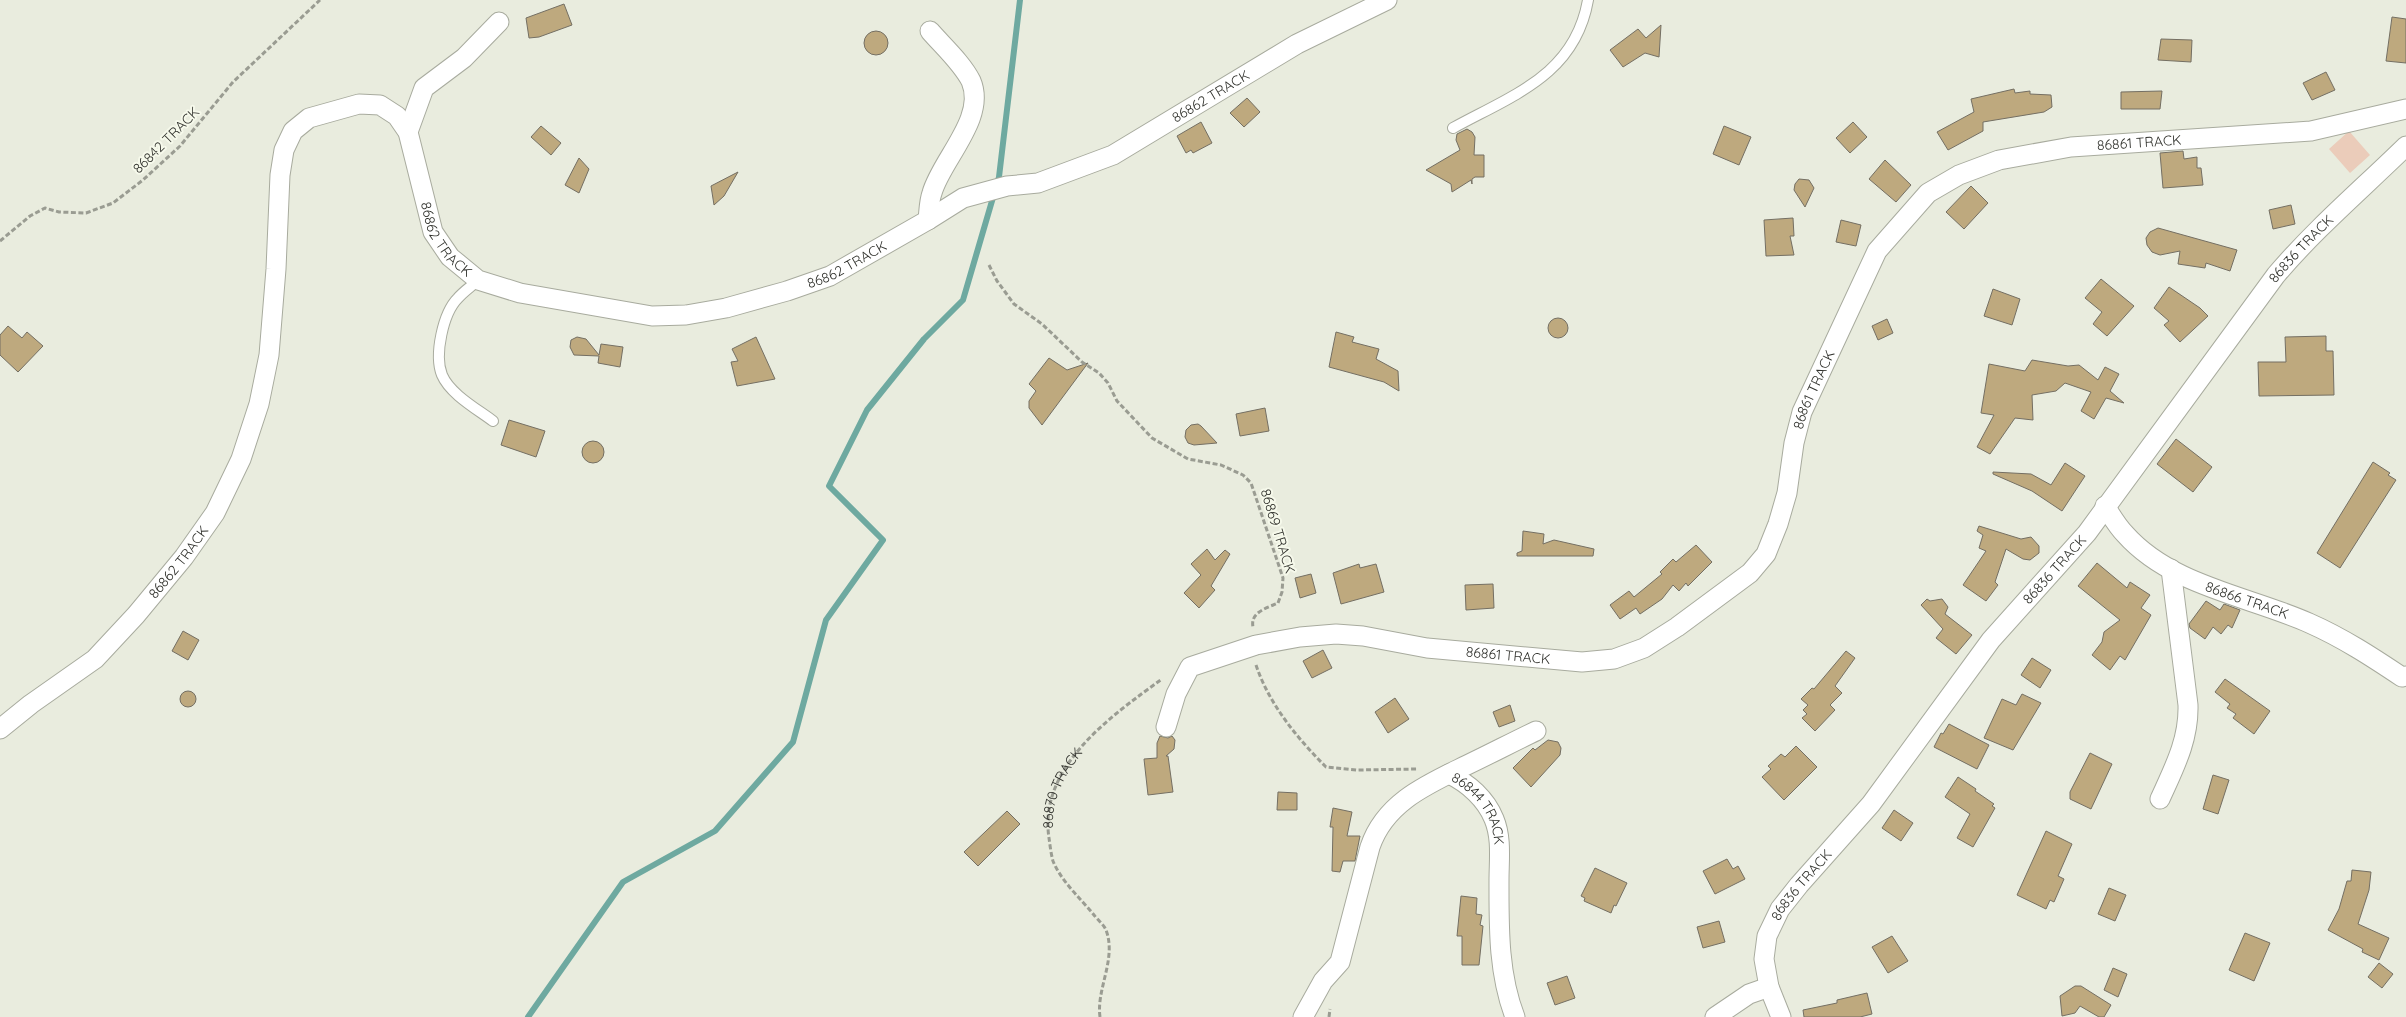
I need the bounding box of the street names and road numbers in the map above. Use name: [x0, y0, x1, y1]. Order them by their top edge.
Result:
street label: 86862 TRACK: [1169, 66, 1253, 126]
street label: 86842 TRACK: [129, 103, 203, 177]
street label: 86861 TRACK: [2096, 131, 2182, 154]
street label: 86862 TRACK: [417, 200, 476, 281]
street label: 86836 TRACK: [2265, 211, 2337, 286]
street label: 86862 TRACK: [805, 237, 890, 292]
street label: 86861 TRACK: [1789, 347, 1839, 431]
street label: 86869 TRACK: [1257, 487, 1299, 575]
street label: 86862 TRACK: [144, 522, 212, 602]
street label: 86836 TRACK: [2019, 531, 2090, 608]
street label: 86866 TRACK: [2203, 577, 2291, 623]
street label: 86861 TRACK: [1465, 643, 1551, 668]
street label: 86870 TRACK: [1039, 744, 1086, 829]
street label: 86844 TRACK: [1449, 768, 1508, 846]
street label: 86836 TRACK: [1767, 845, 1836, 923]

